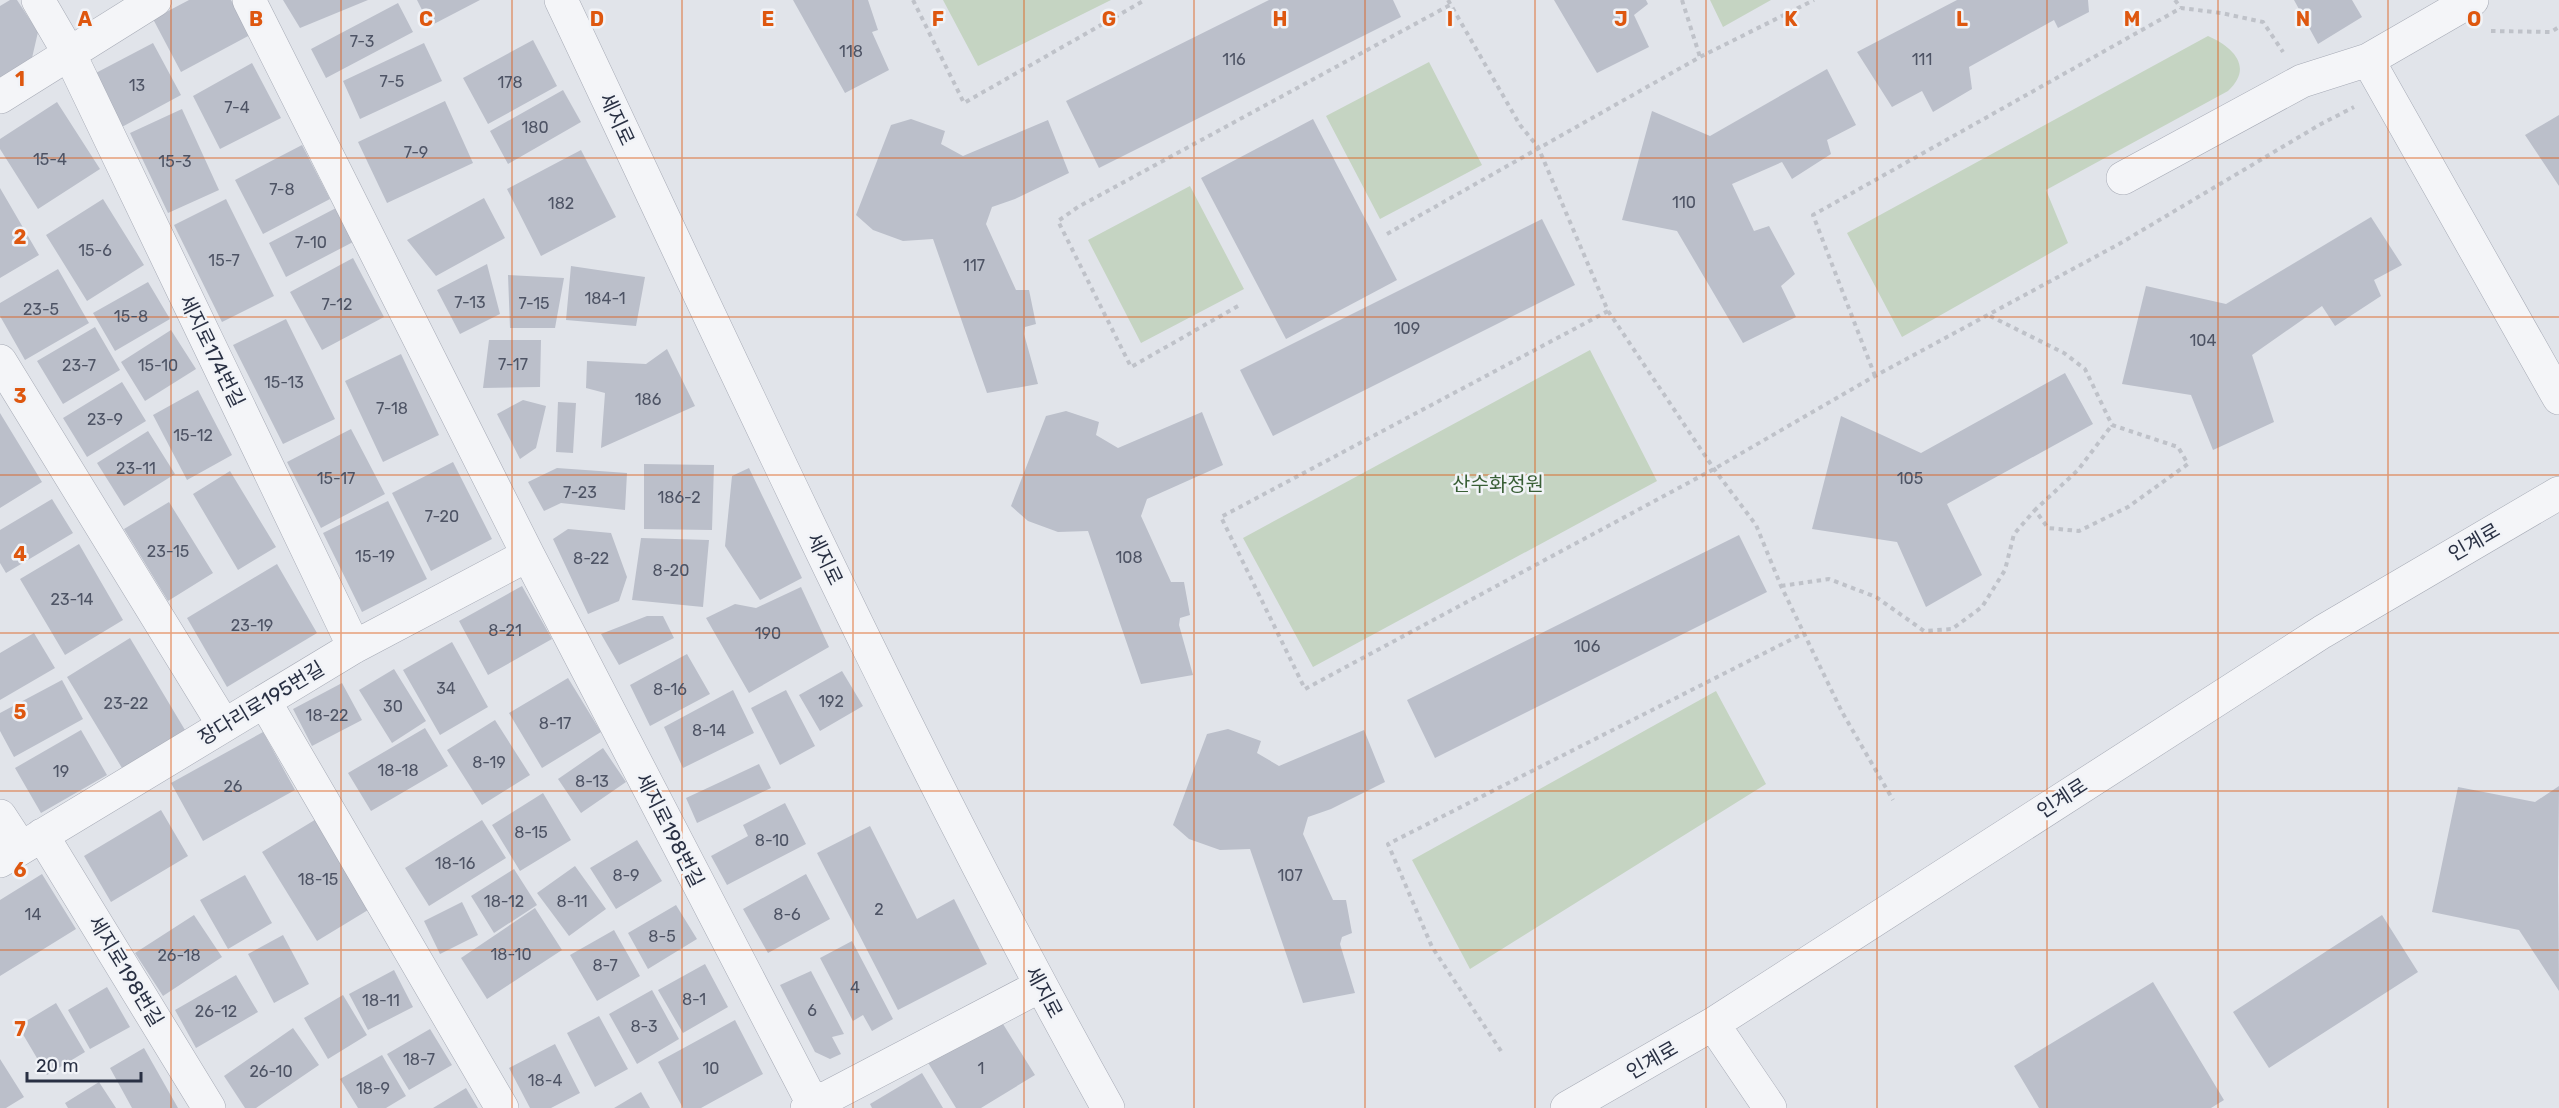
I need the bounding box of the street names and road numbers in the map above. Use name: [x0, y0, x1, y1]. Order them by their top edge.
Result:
street label: 세지로: [594, 89, 640, 149]
street label: 세지로174번길: [174, 291, 250, 411]
street label: 인계로: [2444, 518, 2504, 566]
street label: 세지로: [802, 529, 848, 589]
street label: 장다리로195번길: [194, 656, 328, 750]
street label: 세지로198번길: [631, 769, 709, 891]
street label: 인계로: [2032, 773, 2092, 823]
street label: 세지로198번길: [83, 911, 169, 1031]
street label: 세지로: [1020, 962, 1068, 1022]
street label: 인계로: [1622, 1036, 1682, 1084]

